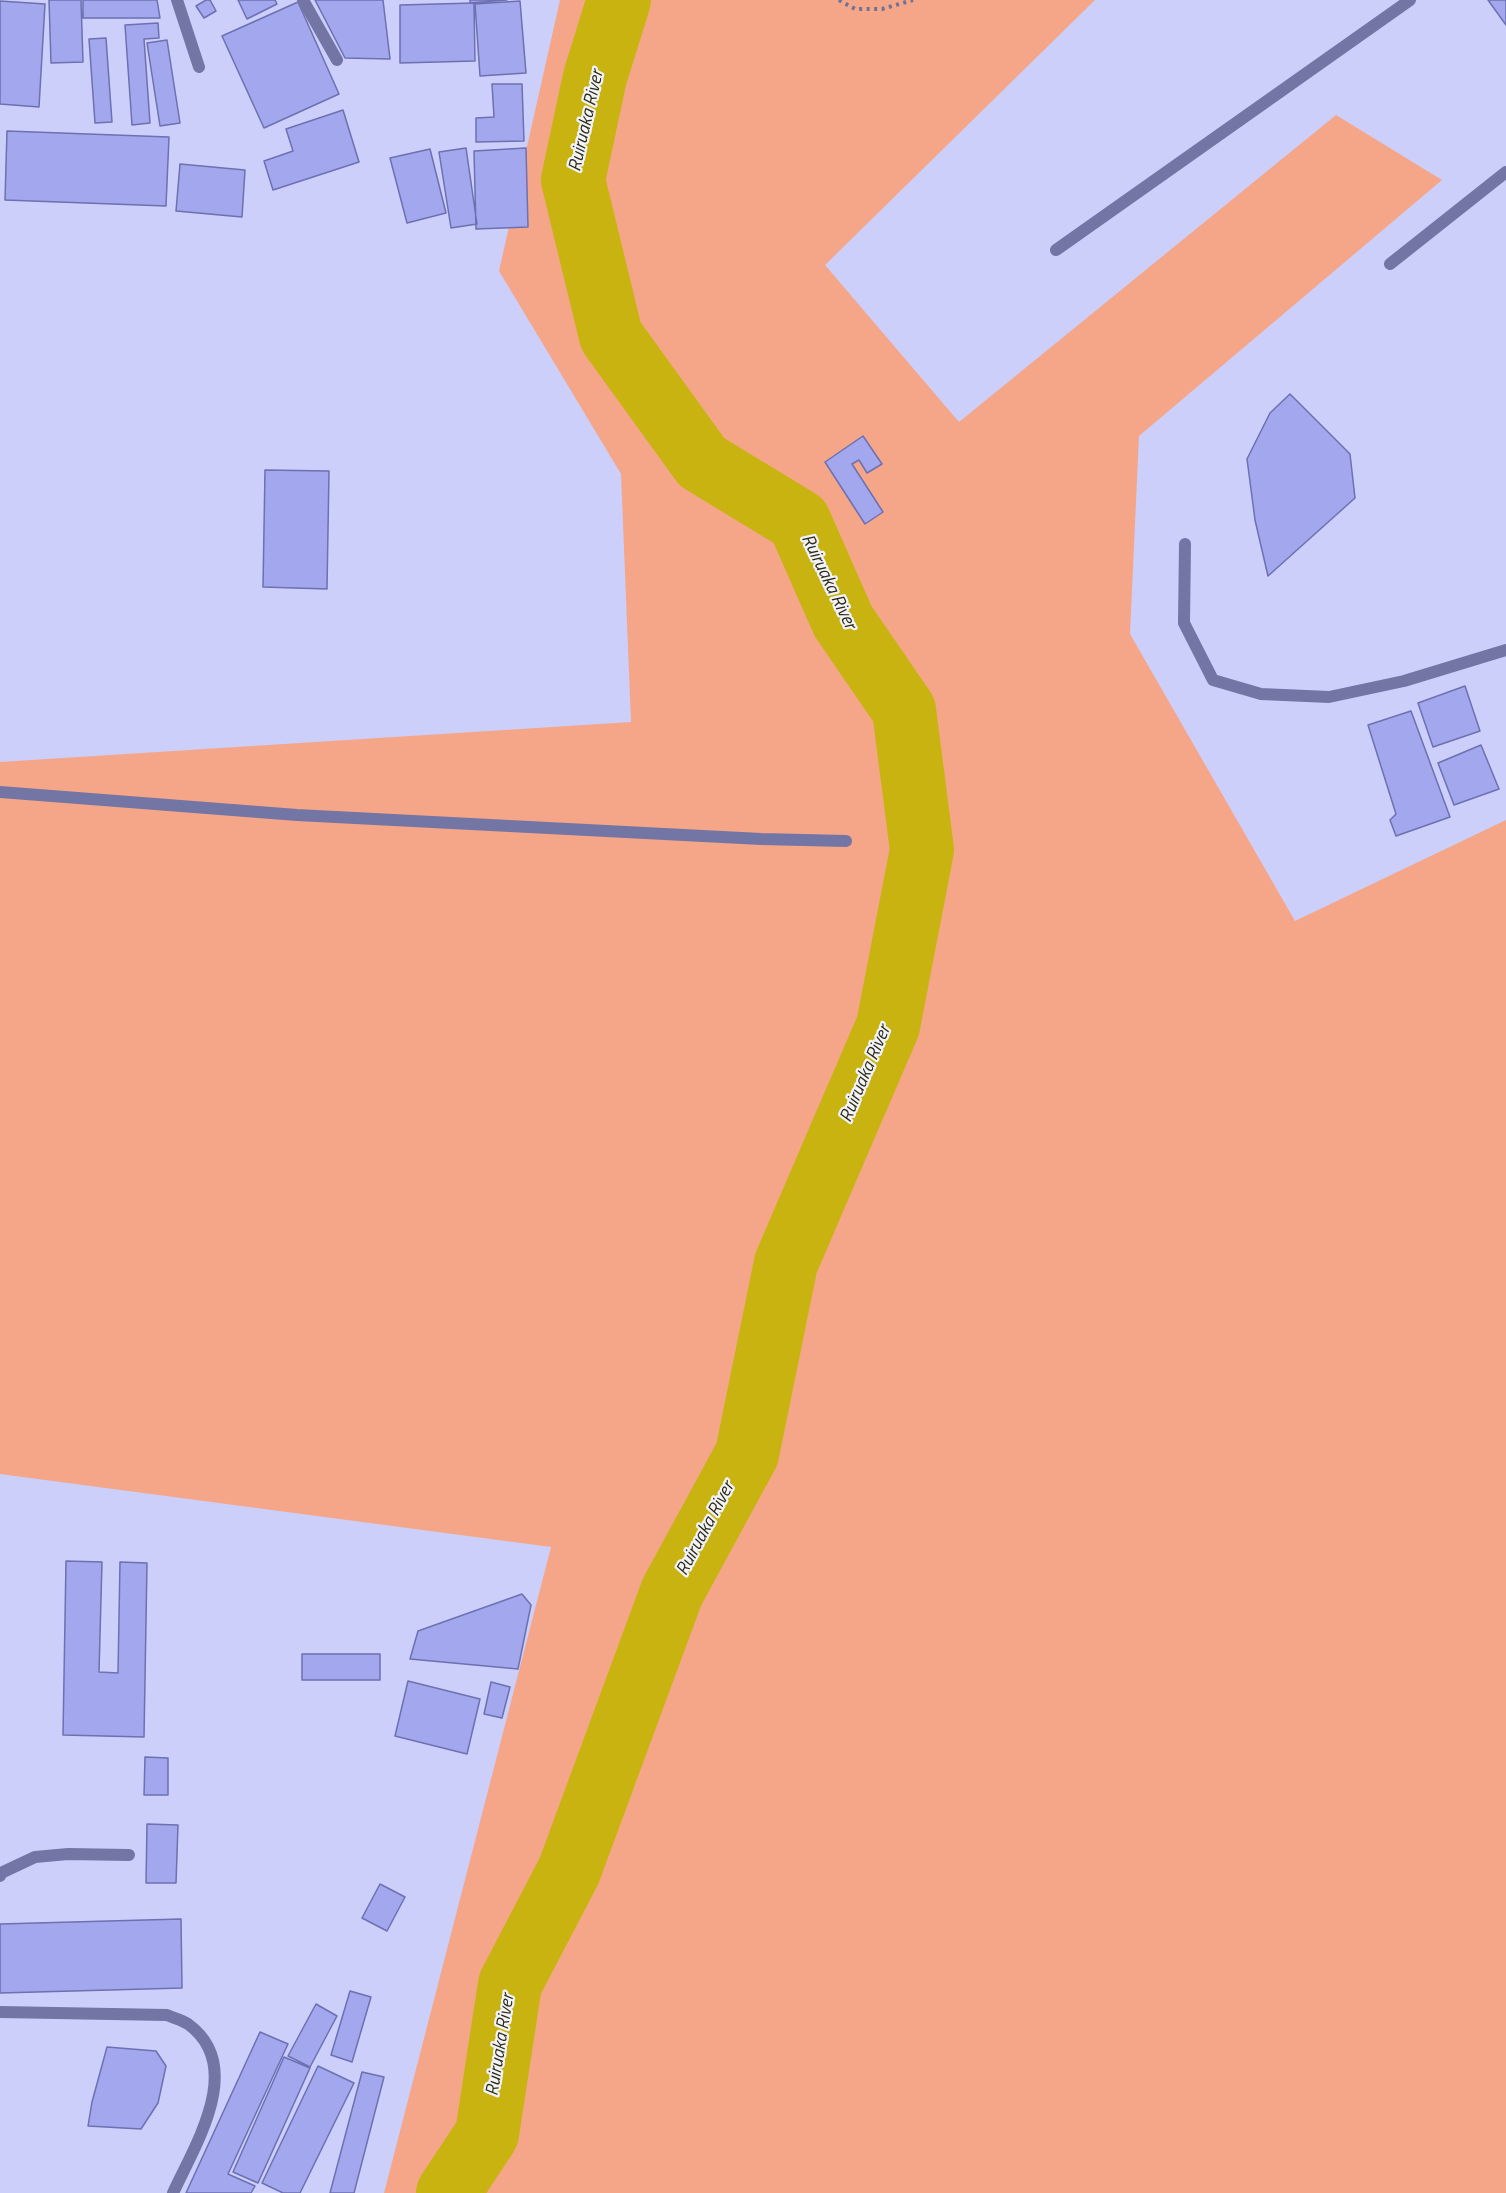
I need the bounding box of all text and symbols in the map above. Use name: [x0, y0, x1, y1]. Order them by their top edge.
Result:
water label: Ruiruaka River: [565, 68, 609, 174]
water label: Ruiruaka River: [796, 531, 860, 633]
water label: Ruiruaka River: [836, 1022, 896, 1126]
water label: Ruiruaka River: [672, 1478, 740, 1580]
water label: Ruiruaka River: [482, 1992, 520, 2098]

